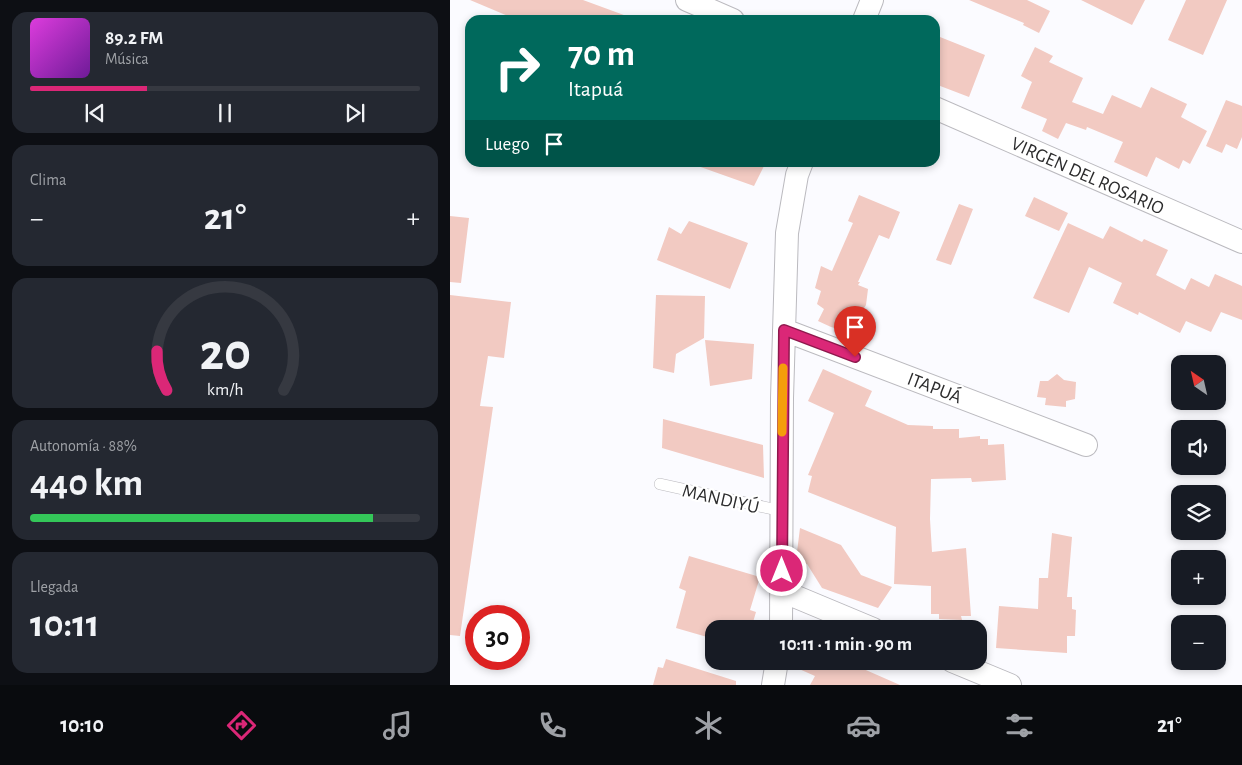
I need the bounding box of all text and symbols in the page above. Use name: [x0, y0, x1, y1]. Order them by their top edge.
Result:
text: 89.2 FM: [105, 29, 163, 48]
icon: right: [485, 35, 550, 100]
text: 70 m: [568, 37, 635, 72]
text: Música: [105, 51, 149, 67]
text: Itapuá: [568, 78, 623, 100]
icon: previous: [81, 99, 109, 127]
icon: pause: [211, 99, 239, 127]
icon: next: [341, 99, 369, 127]
icon: arrive: [540, 130, 568, 158]
street label: VIRGEN DEL ROSARIO: [1008, 134, 1167, 219]
text: Luego: [485, 135, 530, 154]
text: Clima: [30, 172, 66, 188]
text: 21°: [204, 199, 246, 237]
text: −: [30, 205, 43, 233]
text: +: [407, 205, 420, 233]
pin: [834, 306, 876, 357]
icon: arrive: [841, 313, 869, 341]
text: 20: [199, 327, 251, 379]
north arrow: [1171, 355, 1226, 410]
map controls: [1171, 355, 1226, 670]
street label: ITAPUÁ: [905, 368, 965, 407]
text: km/h: [207, 381, 243, 399]
button: sound: [1171, 420, 1226, 475]
text: Autonomía · 88%: [30, 438, 137, 454]
text: 440 km: [30, 465, 143, 503]
street label: MANDIYÚ: [680, 479, 761, 518]
button: layers: [1171, 485, 1226, 540]
position arrow: [755, 544, 807, 596]
button: +: [1171, 550, 1226, 605]
text: Llegada: [30, 579, 78, 595]
speed limit sign: 30: [465, 605, 530, 670]
text: 10:11: [30, 606, 100, 644]
button: −: [1171, 615, 1226, 670]
text: 10:11 · 1 min · 90 m: [780, 635, 912, 654]
icon: directions: [224, 708, 259, 743]
icon: music: [380, 708, 415, 743]
icon: phone: [535, 708, 570, 743]
icon: climate: [691, 708, 726, 743]
icon: car: [846, 708, 881, 743]
icon: filters: [1002, 708, 1037, 743]
text: 10:10: [60, 714, 104, 736]
text: 21°: [1157, 714, 1182, 736]

